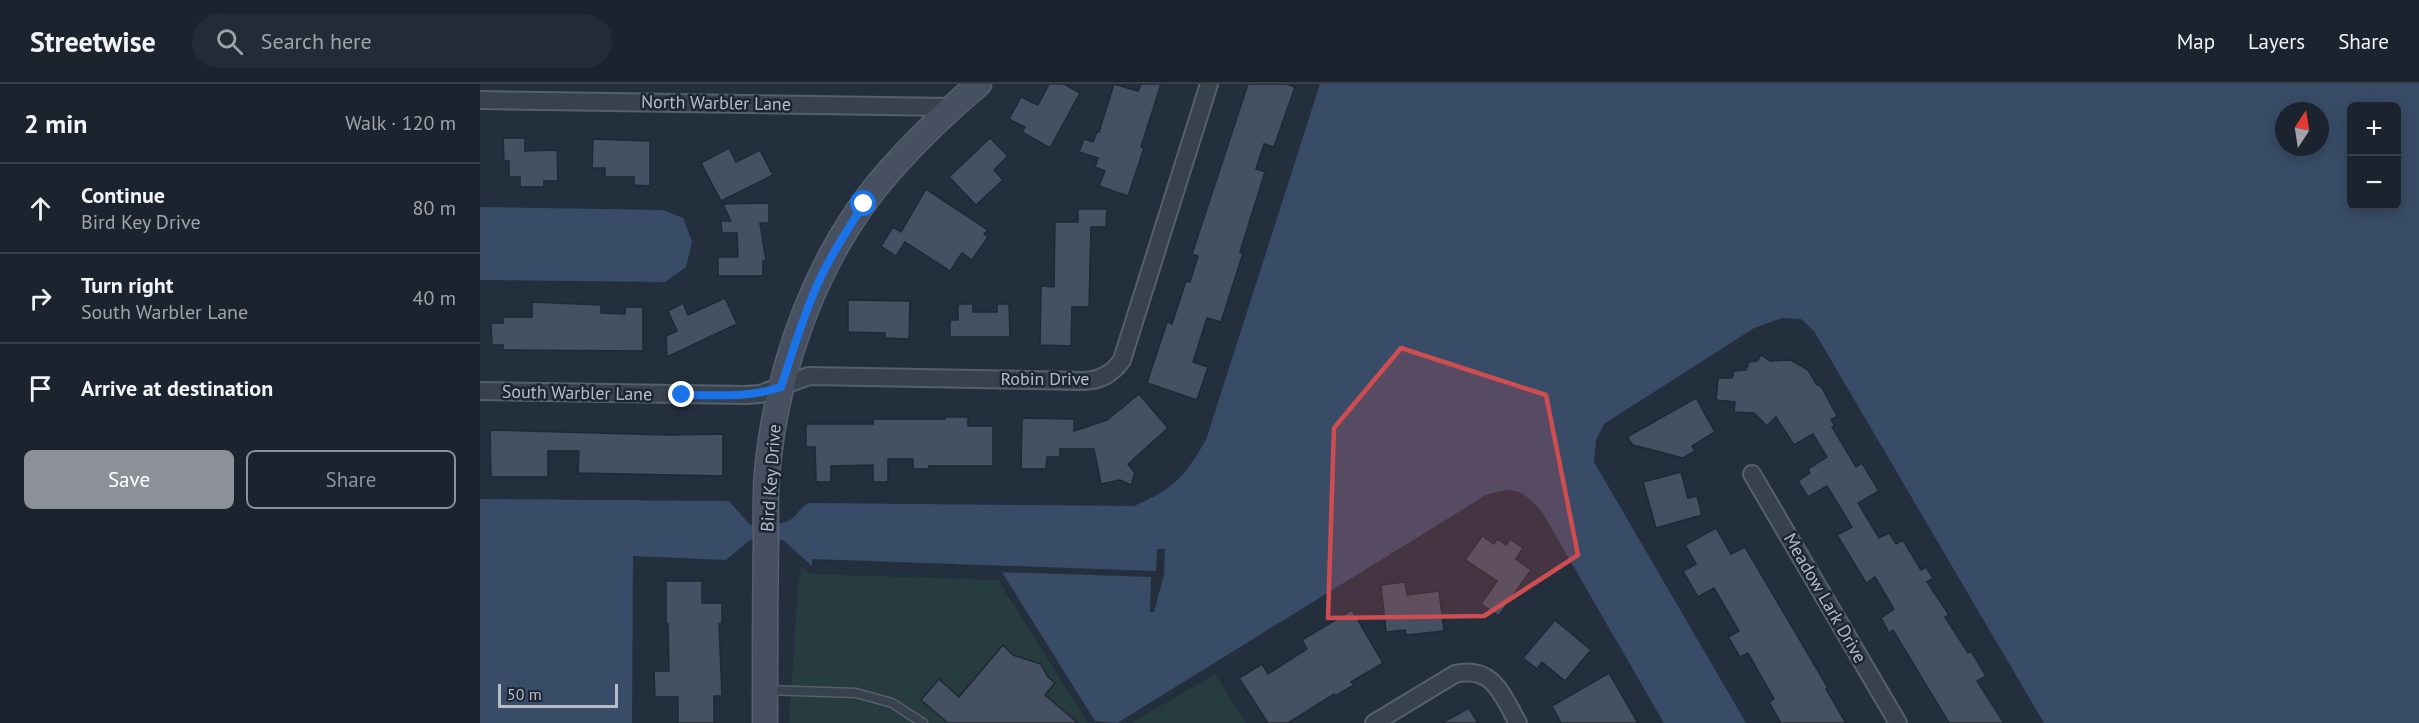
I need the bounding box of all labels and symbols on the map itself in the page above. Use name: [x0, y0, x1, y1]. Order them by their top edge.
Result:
street label: North Warbler Lane: [641, 90, 791, 115]
north arrow: [2275, 102, 2329, 156]
route start: [850, 190, 876, 216]
street label: Robin Drive: [1000, 367, 1090, 390]
street label: South Warbler Lane: [502, 380, 652, 405]
route end: [668, 381, 694, 407]
street label: Bird Key Drive: [755, 423, 786, 532]
street label: Meadow Lark Drive: [1779, 529, 1872, 667]
scale bar: [498, 681, 618, 708]

